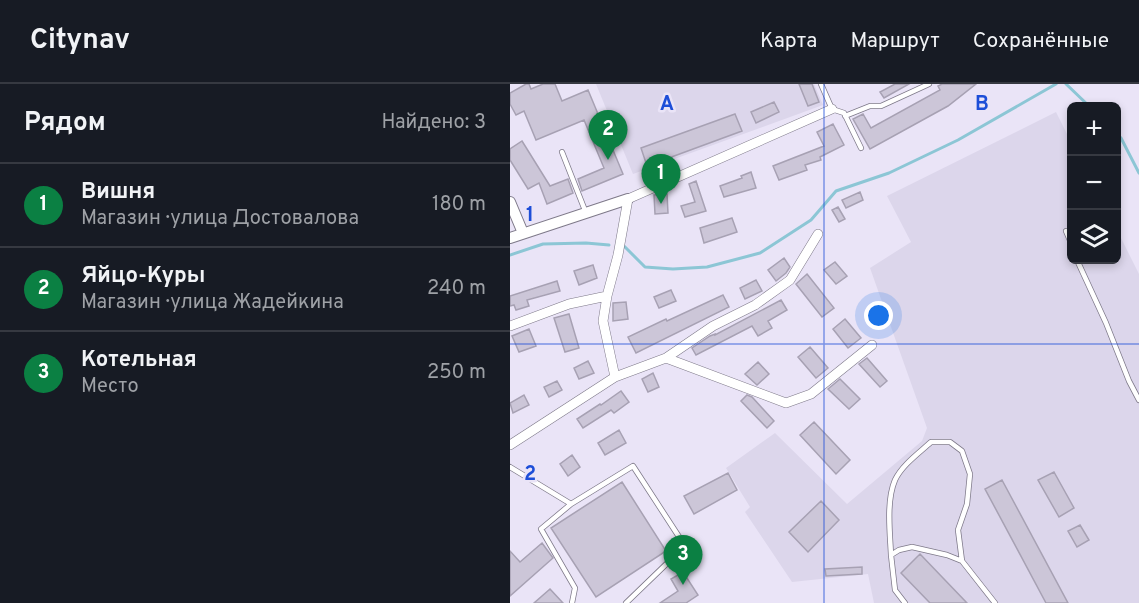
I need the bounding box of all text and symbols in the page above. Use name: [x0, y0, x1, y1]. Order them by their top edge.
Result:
text: Citynav: [30, 23, 130, 59]
text: Карта: [760, 28, 817, 55]
text: Маршрут: [850, 28, 940, 55]
text: Сохранённые: [973, 28, 1109, 55]
text: A: [660, 92, 674, 118]
text: B: [975, 92, 989, 118]
map controls: [1067, 102, 1121, 264]
button: +: [1067, 102, 1121, 156]
text: Рядом: [24, 107, 106, 140]
text: Найдено: 3: [382, 110, 486, 136]
pin: 2: [588, 110, 628, 160]
pin: 1: [642, 154, 680, 204]
button: −: [1067, 156, 1121, 210]
text: Вишня: [81, 179, 155, 206]
text: 1: [40, 192, 48, 218]
text: 180 m: [432, 192, 486, 218]
text: 1: [526, 203, 534, 229]
text: Магазин · улица Достовалова: [81, 206, 359, 232]
button: layers: [1067, 210, 1121, 264]
text: Яйцо-Куры: [81, 263, 205, 290]
text: 2: [37, 276, 50, 302]
text: 240 m: [427, 276, 486, 302]
text: Магазин · улица Жадейкина: [81, 290, 344, 316]
your location: [864, 301, 893, 330]
text: Котельная: [81, 347, 197, 374]
text: 3: [38, 360, 50, 386]
text: 250 m: [427, 360, 486, 386]
text: Место: [81, 374, 139, 400]
text: 2: [524, 462, 536, 488]
pin: 3: [664, 536, 702, 585]

